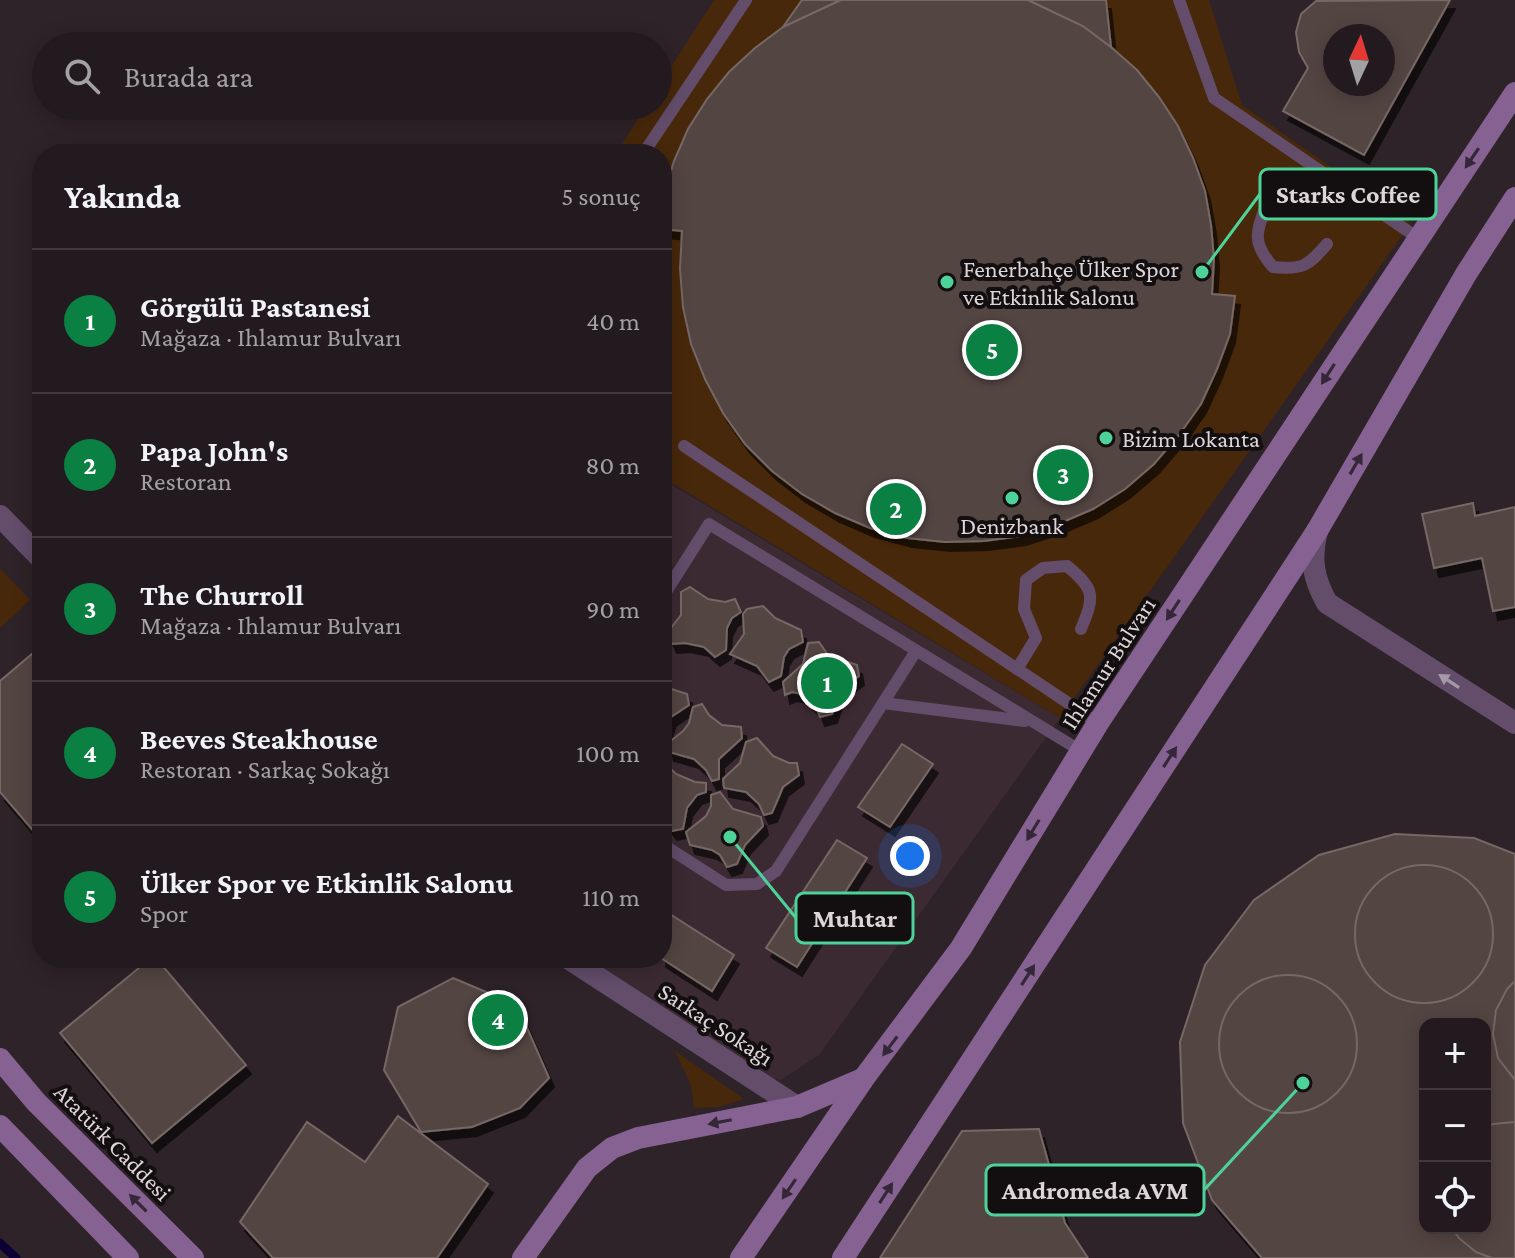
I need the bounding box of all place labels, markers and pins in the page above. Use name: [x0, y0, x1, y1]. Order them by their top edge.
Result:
callout: Starks Coffee: [1260, 169, 1436, 219]
place label: Fenerbahçe Ülker Spor ve Etkinlik Salonu: [962, 255, 1179, 310]
marker: Fenerbahçe Ülker Spor ve Etkinlik Salonu: [938, 273, 956, 291]
pin: 5: [966, 320, 1018, 380]
place label: Bizim Lokanta: [1122, 425, 1260, 452]
marker: Bizim Lokanta: [1097, 429, 1115, 447]
pin: 3: [1037, 445, 1089, 505]
pin: 2: [870, 479, 922, 539]
marker: Denizbank: [1003, 489, 1021, 507]
place label: Denizbank: [960, 512, 1064, 539]
pin: 1: [801, 653, 853, 713]
callout: Muhtar: [796, 893, 913, 943]
pin: 4: [472, 990, 524, 1050]
callout: Andromeda AVM: [986, 1165, 1204, 1215]

